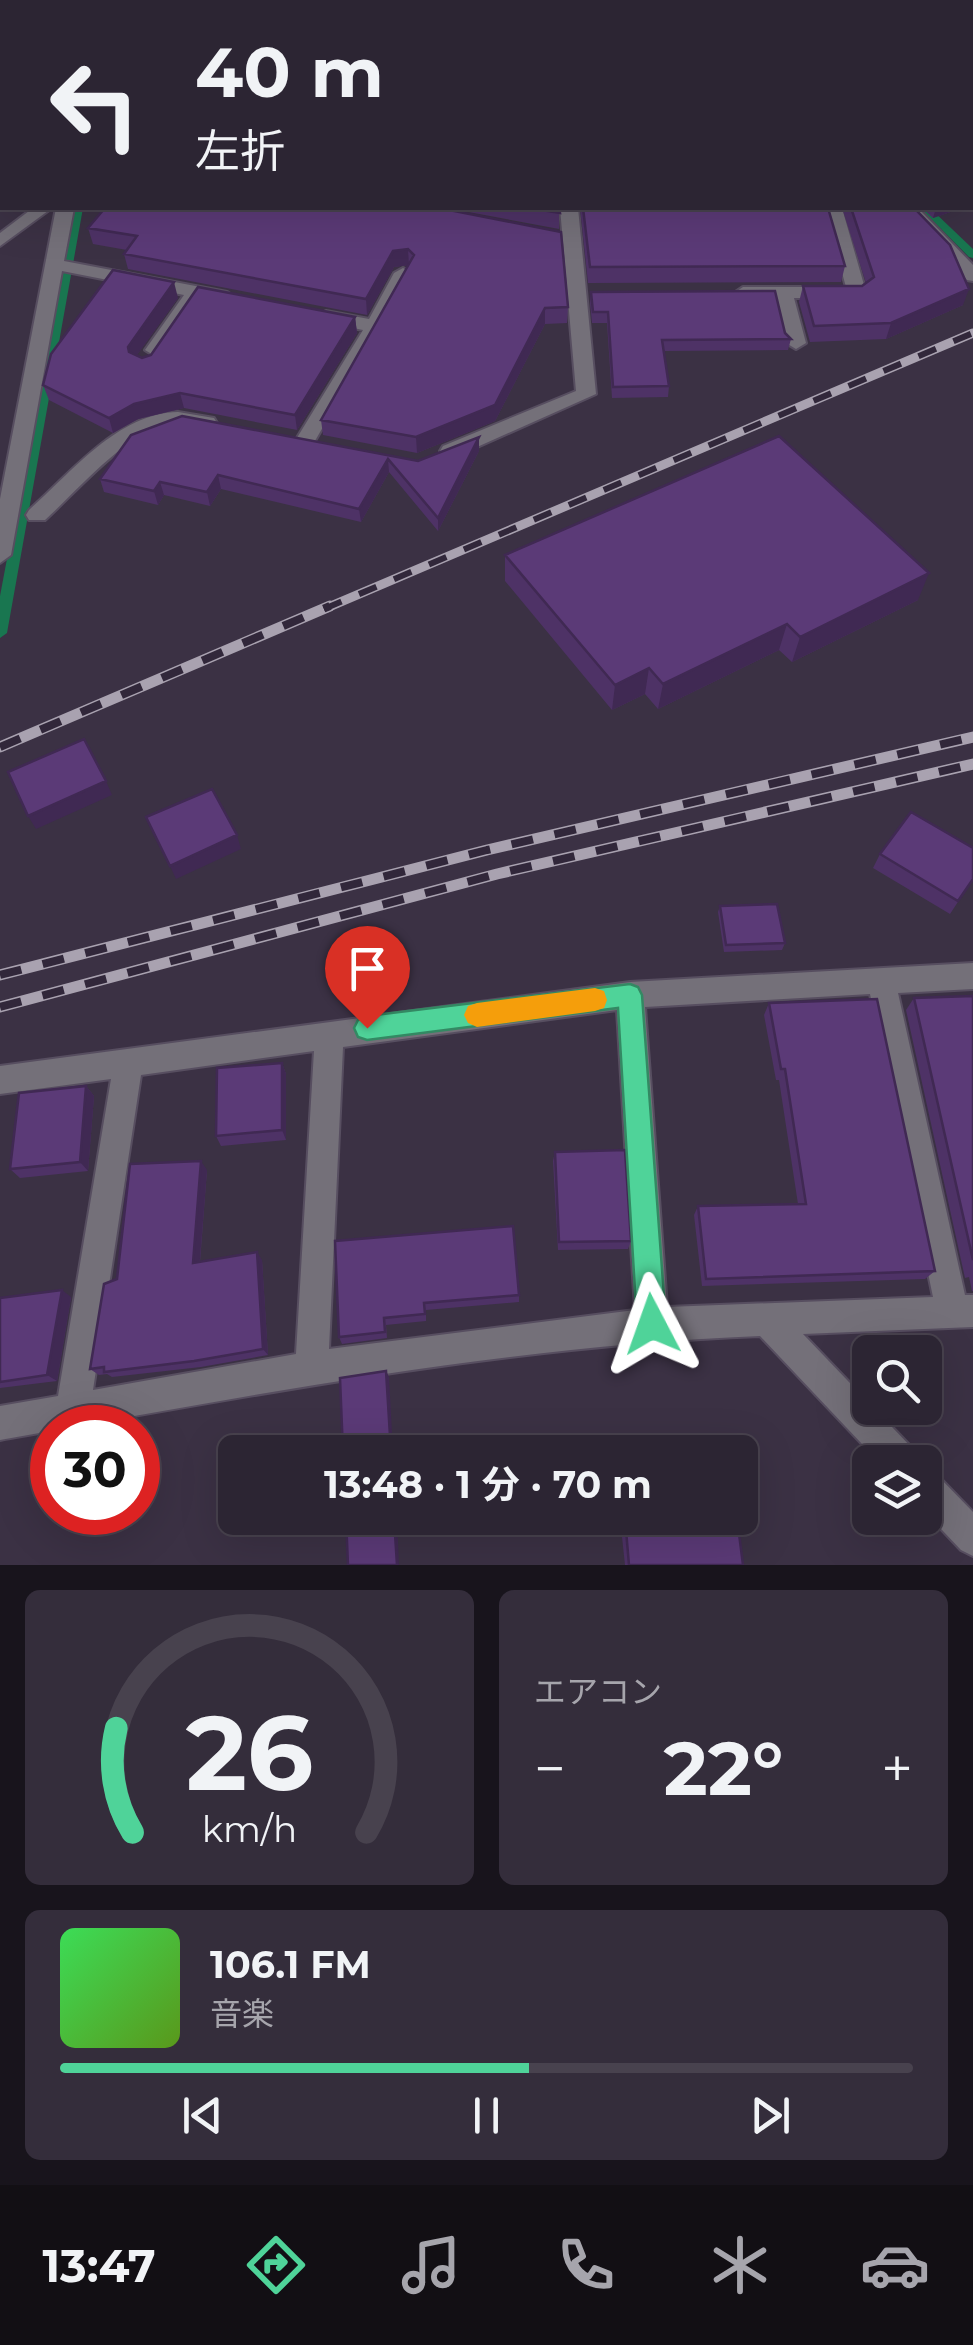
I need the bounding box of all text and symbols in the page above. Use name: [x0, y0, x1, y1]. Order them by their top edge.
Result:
text: 40 m: [195, 29, 384, 115]
icon: left: [30, 40, 160, 170]
text: 左折: [195, 123, 285, 178]
pin: [325, 926, 410, 1029]
icon: arrive: [340, 941, 395, 996]
position arrow: [600, 1272, 704, 1376]
map controls: [852, 1335, 942, 1535]
button: search: [852, 1335, 942, 1425]
speed limit sign: 30: [30, 1405, 160, 1535]
button: layers: [852, 1445, 942, 1535]
text: 13:48 · 1 分 · 70 m: [324, 1461, 652, 1508]
text: エアコン: [534, 1672, 662, 1711]
text: 26: [186, 1689, 313, 1816]
text: 22°: [664, 1722, 783, 1814]
text: −: [534, 1735, 566, 1802]
text: +: [881, 1735, 913, 1802]
text: km/h: [202, 1807, 297, 1851]
text: 106.1 FM: [210, 1941, 371, 1988]
text: 音楽: [210, 1994, 274, 2033]
icon: previous: [175, 2088, 230, 2143]
icon: pause: [459, 2088, 514, 2143]
icon: next: [743, 2088, 798, 2143]
icon: directions: [241, 2230, 311, 2300]
icon: music: [396, 2230, 466, 2300]
icon: phone: [551, 2230, 621, 2300]
icon: climate: [705, 2230, 775, 2300]
icon: car: [860, 2230, 930, 2300]
text: 13:47: [42, 2238, 156, 2293]

